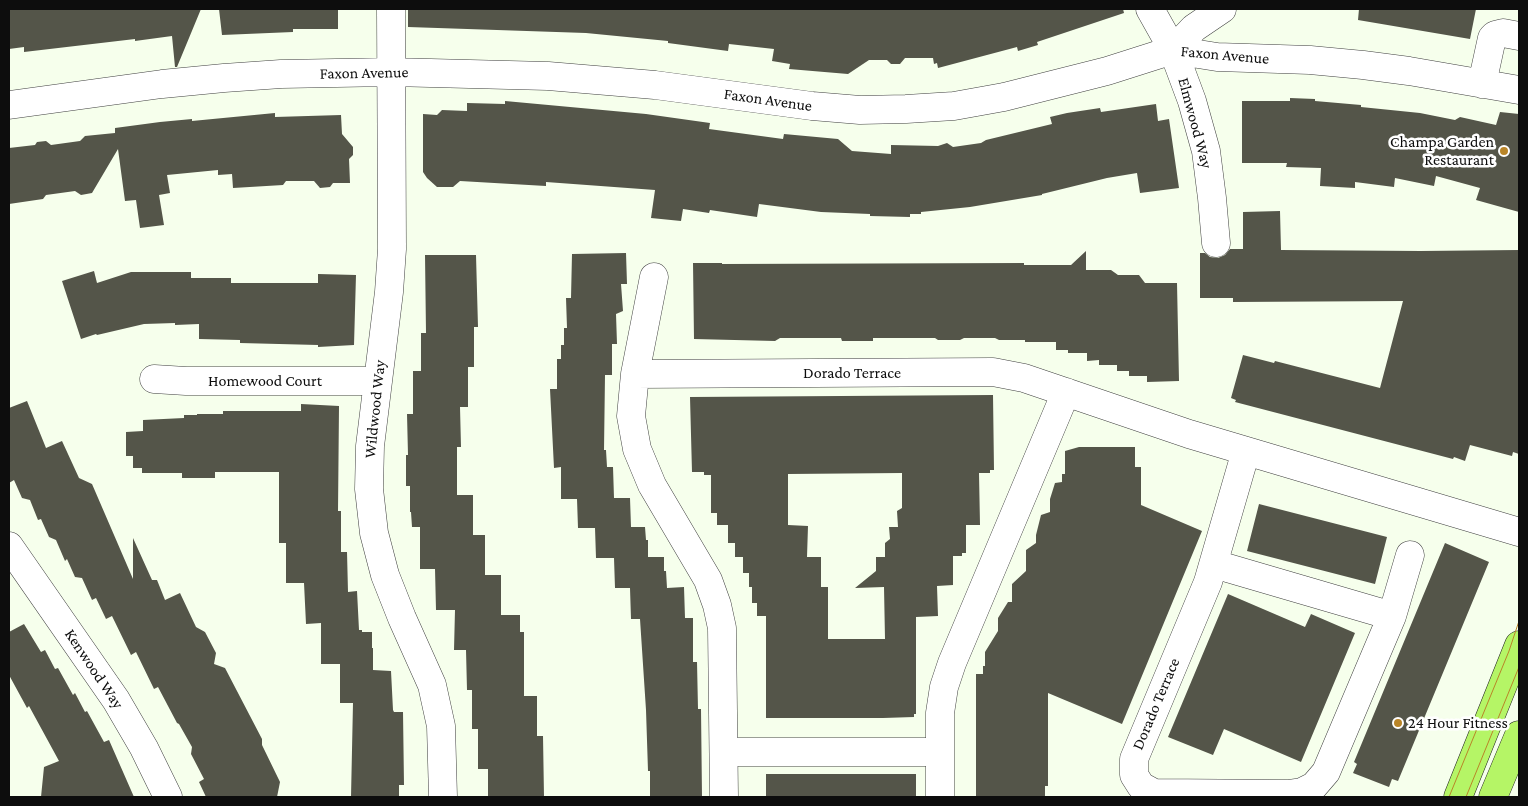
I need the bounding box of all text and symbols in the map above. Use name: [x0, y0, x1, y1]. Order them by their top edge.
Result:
street label: Faxon Avenue: [1180, 42, 1270, 68]
street label: Faxon Avenue: [319, 63, 409, 83]
street label: Elmwood Way: [1174, 75, 1216, 171]
street label: Faxon Avenue: [723, 84, 813, 116]
place label: Champa Garden Restaurant: [1390, 132, 1494, 170]
marker: Champa Garden Restaurant: [1498, 145, 1510, 157]
street label: Wildwood Way: [360, 359, 390, 459]
street label: Dorado Terrace: [803, 363, 901, 383]
street label: Homewood Court: [208, 371, 322, 391]
street label: Kenwood Way: [60, 625, 128, 713]
street label: Dorado Terrace: [1128, 655, 1184, 753]
place label: 24 Hour Fitness: [1408, 713, 1508, 733]
marker: 24 Hour Fitness: [1392, 717, 1404, 729]

